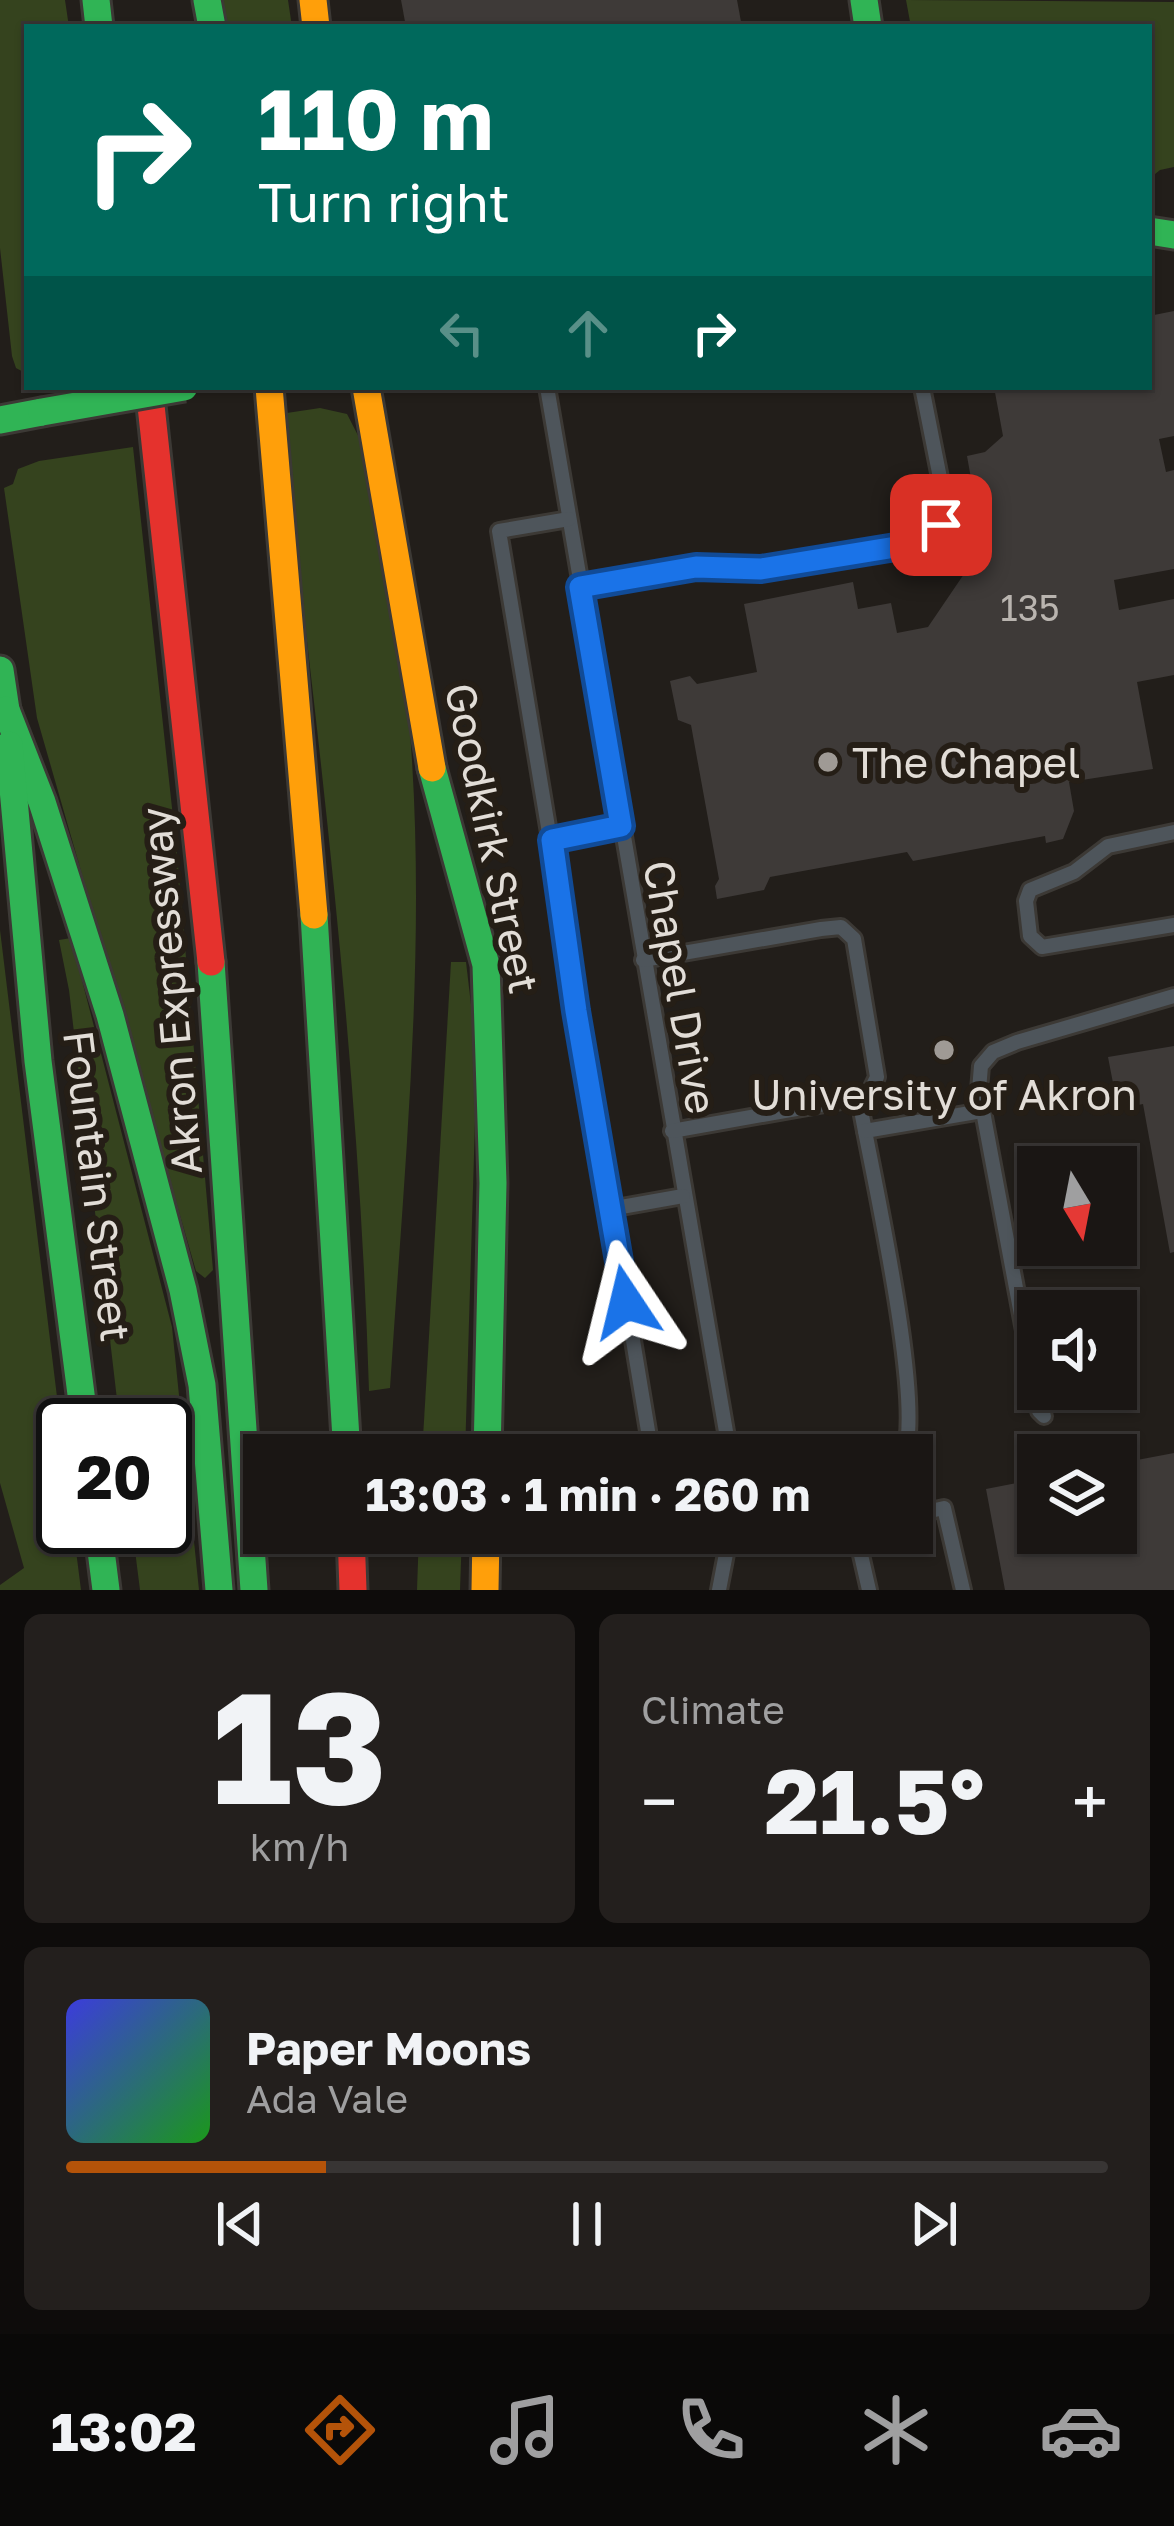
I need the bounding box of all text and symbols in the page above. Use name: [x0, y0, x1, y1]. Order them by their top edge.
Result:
text: 110 m: [258, 68, 494, 168]
icon: right: [60, 72, 216, 228]
text: Turn right: [258, 169, 510, 234]
icon: left: [429, 300, 495, 366]
icon: ahead: [555, 300, 621, 366]
icon: right: [681, 300, 747, 366]
pin: [890, 474, 992, 576]
icon: arrive: [908, 492, 974, 558]
house number: 135: [1000, 586, 1060, 629]
street label: Goodkirk Street: [436, 678, 550, 998]
place label: The Chapel: [852, 737, 1080, 787]
marker: The Chapel: [815, 749, 841, 775]
street label: Akron Expressway: [129, 805, 211, 1177]
street label: Chapel Drive: [634, 856, 728, 1118]
street label: Fountain Street: [54, 1028, 142, 1344]
marker: University of Akron: [931, 1037, 957, 1063]
place label: University of Akron: [751, 1069, 1137, 1119]
north arrow: [1017, 1146, 1137, 1266]
map controls: [1017, 1146, 1137, 1554]
position arrow: [563, 1239, 689, 1365]
button: sound: [1017, 1290, 1137, 1410]
speed limit sign: 20: [36, 1398, 192, 1554]
button: layers: [1017, 1434, 1137, 1554]
text: 13:03 · 1 min · 260 m: [366, 1467, 810, 1521]
text: 13: [212, 1651, 387, 1838]
text: Climate: [641, 1686, 785, 1733]
text: 21.5°: [764, 1746, 985, 1854]
text: −: [641, 1761, 677, 1841]
text: +: [1072, 1761, 1108, 1841]
text: km/h: [250, 1823, 349, 1870]
text: Paper Moons: [246, 2021, 531, 2075]
text: Ada Vale: [246, 2075, 408, 2122]
icon: previous: [207, 2191, 273, 2257]
icon: pause: [554, 2191, 620, 2257]
icon: next: [901, 2191, 967, 2257]
icon: directions: [298, 2388, 382, 2472]
icon: music: [483, 2388, 567, 2472]
icon: phone: [669, 2388, 753, 2472]
icon: climate: [854, 2388, 938, 2472]
icon: car: [1039, 2388, 1123, 2472]
text: 13:02: [51, 2398, 197, 2463]

